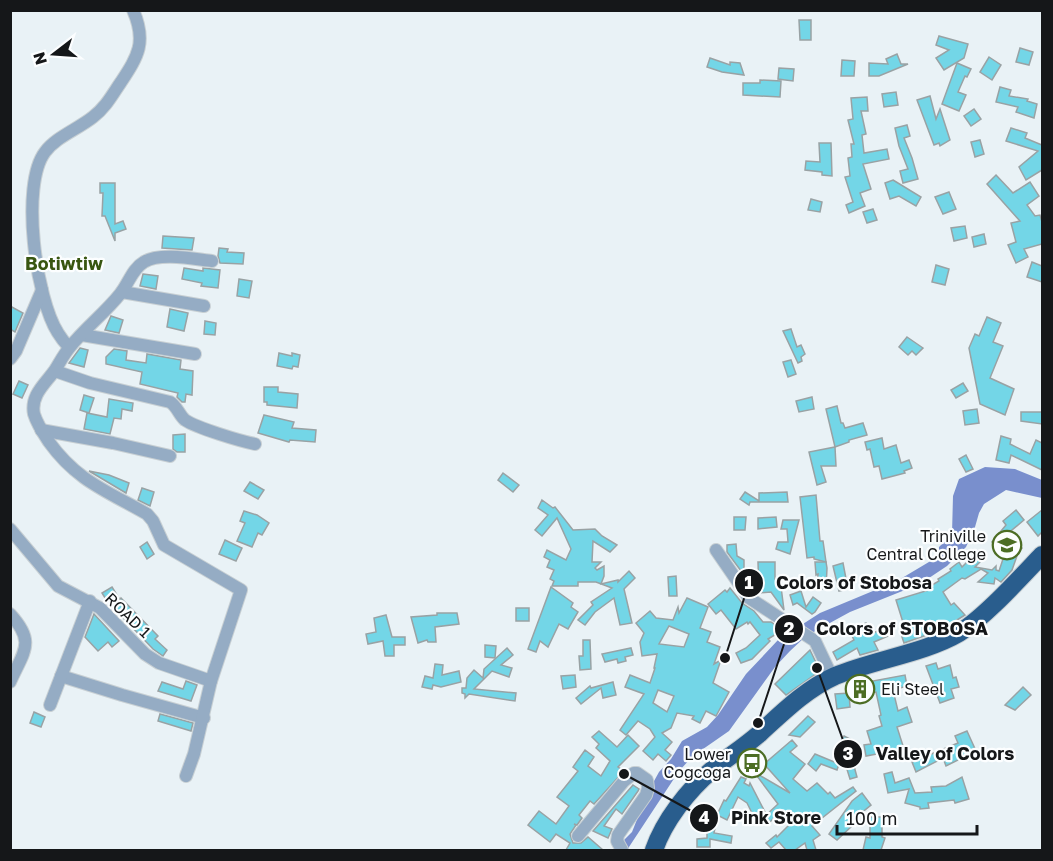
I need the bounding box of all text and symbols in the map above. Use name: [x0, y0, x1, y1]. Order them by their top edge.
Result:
north arrow: [24, 24, 84, 84]
text: N: [28, 50, 51, 67]
district label: Botiwtiw: [25, 252, 103, 274]
place label: Triniville Central College: [867, 526, 986, 564]
school or university icon: Triniville Central College: [991, 529, 1023, 561]
callout: Colors of Stobosa: [734, 565, 944, 601]
text: 1: [744, 571, 754, 593]
text: Colors of Stobosa: [776, 571, 932, 593]
street label: ROAD 1: [101, 588, 155, 642]
callout: Colors of STOBOSA: [774, 611, 1000, 647]
text: 2: [784, 617, 795, 639]
text: Colors of STOBOSA: [816, 617, 988, 639]
building icon: Eli Steel: [844, 673, 876, 705]
place label: Eli Steel: [881, 679, 944, 699]
callout: Valley of Colors: [833, 736, 1026, 772]
text: 3: [843, 742, 854, 764]
text: Valley of Colors: [876, 742, 1014, 764]
place label: Lower Cogcoga: [663, 744, 731, 782]
bus stop icon: Lower Cogcoga: [736, 747, 768, 779]
scale bar: [837, 798, 976, 836]
callout: Pink Store: [689, 800, 833, 836]
text: 4: [698, 806, 710, 828]
text: Pink Store: [731, 806, 821, 828]
text: 100 m: [846, 807, 897, 829]

